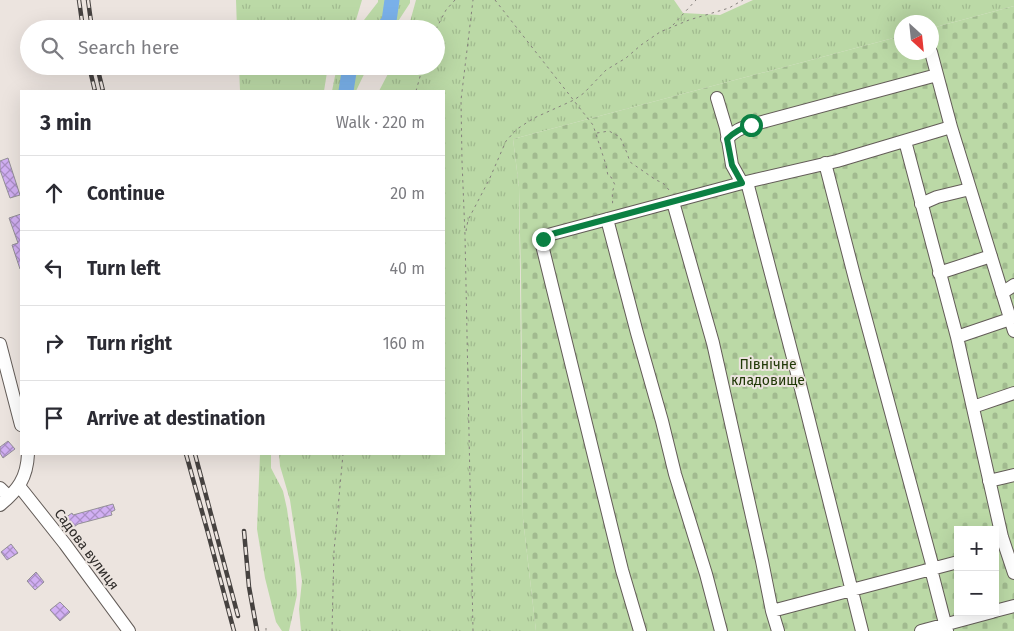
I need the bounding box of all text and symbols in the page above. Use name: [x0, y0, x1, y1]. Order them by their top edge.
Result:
north arrow: [894, 15, 939, 60]
search box: [20, 20, 445, 75]
icon: search: [38, 34, 66, 62]
text: Search here: [78, 36, 179, 59]
text: 3 min: [40, 110, 92, 136]
text: Walk · 220 m: [336, 113, 425, 132]
route start: [740, 114, 763, 137]
icon: ahead: [40, 179, 68, 207]
text: Continue: [87, 182, 165, 205]
text: 20 m: [390, 184, 425, 203]
route end: [532, 228, 555, 251]
icon: left: [40, 254, 68, 282]
text: Turn left: [87, 257, 161, 280]
text: 40 m: [390, 259, 425, 278]
icon: right: [40, 329, 68, 357]
text: Turn right: [87, 332, 172, 355]
text: 160 m: [383, 334, 425, 353]
park label: Північне кладовище: [731, 356, 805, 389]
icon: arrive: [40, 404, 68, 432]
text: Arrive at destination: [87, 407, 266, 430]
street label: Садова вулиця: [51, 505, 123, 593]
map controls: [954, 526, 999, 616]
button: +: [954, 526, 999, 571]
button: −: [954, 571, 999, 616]

